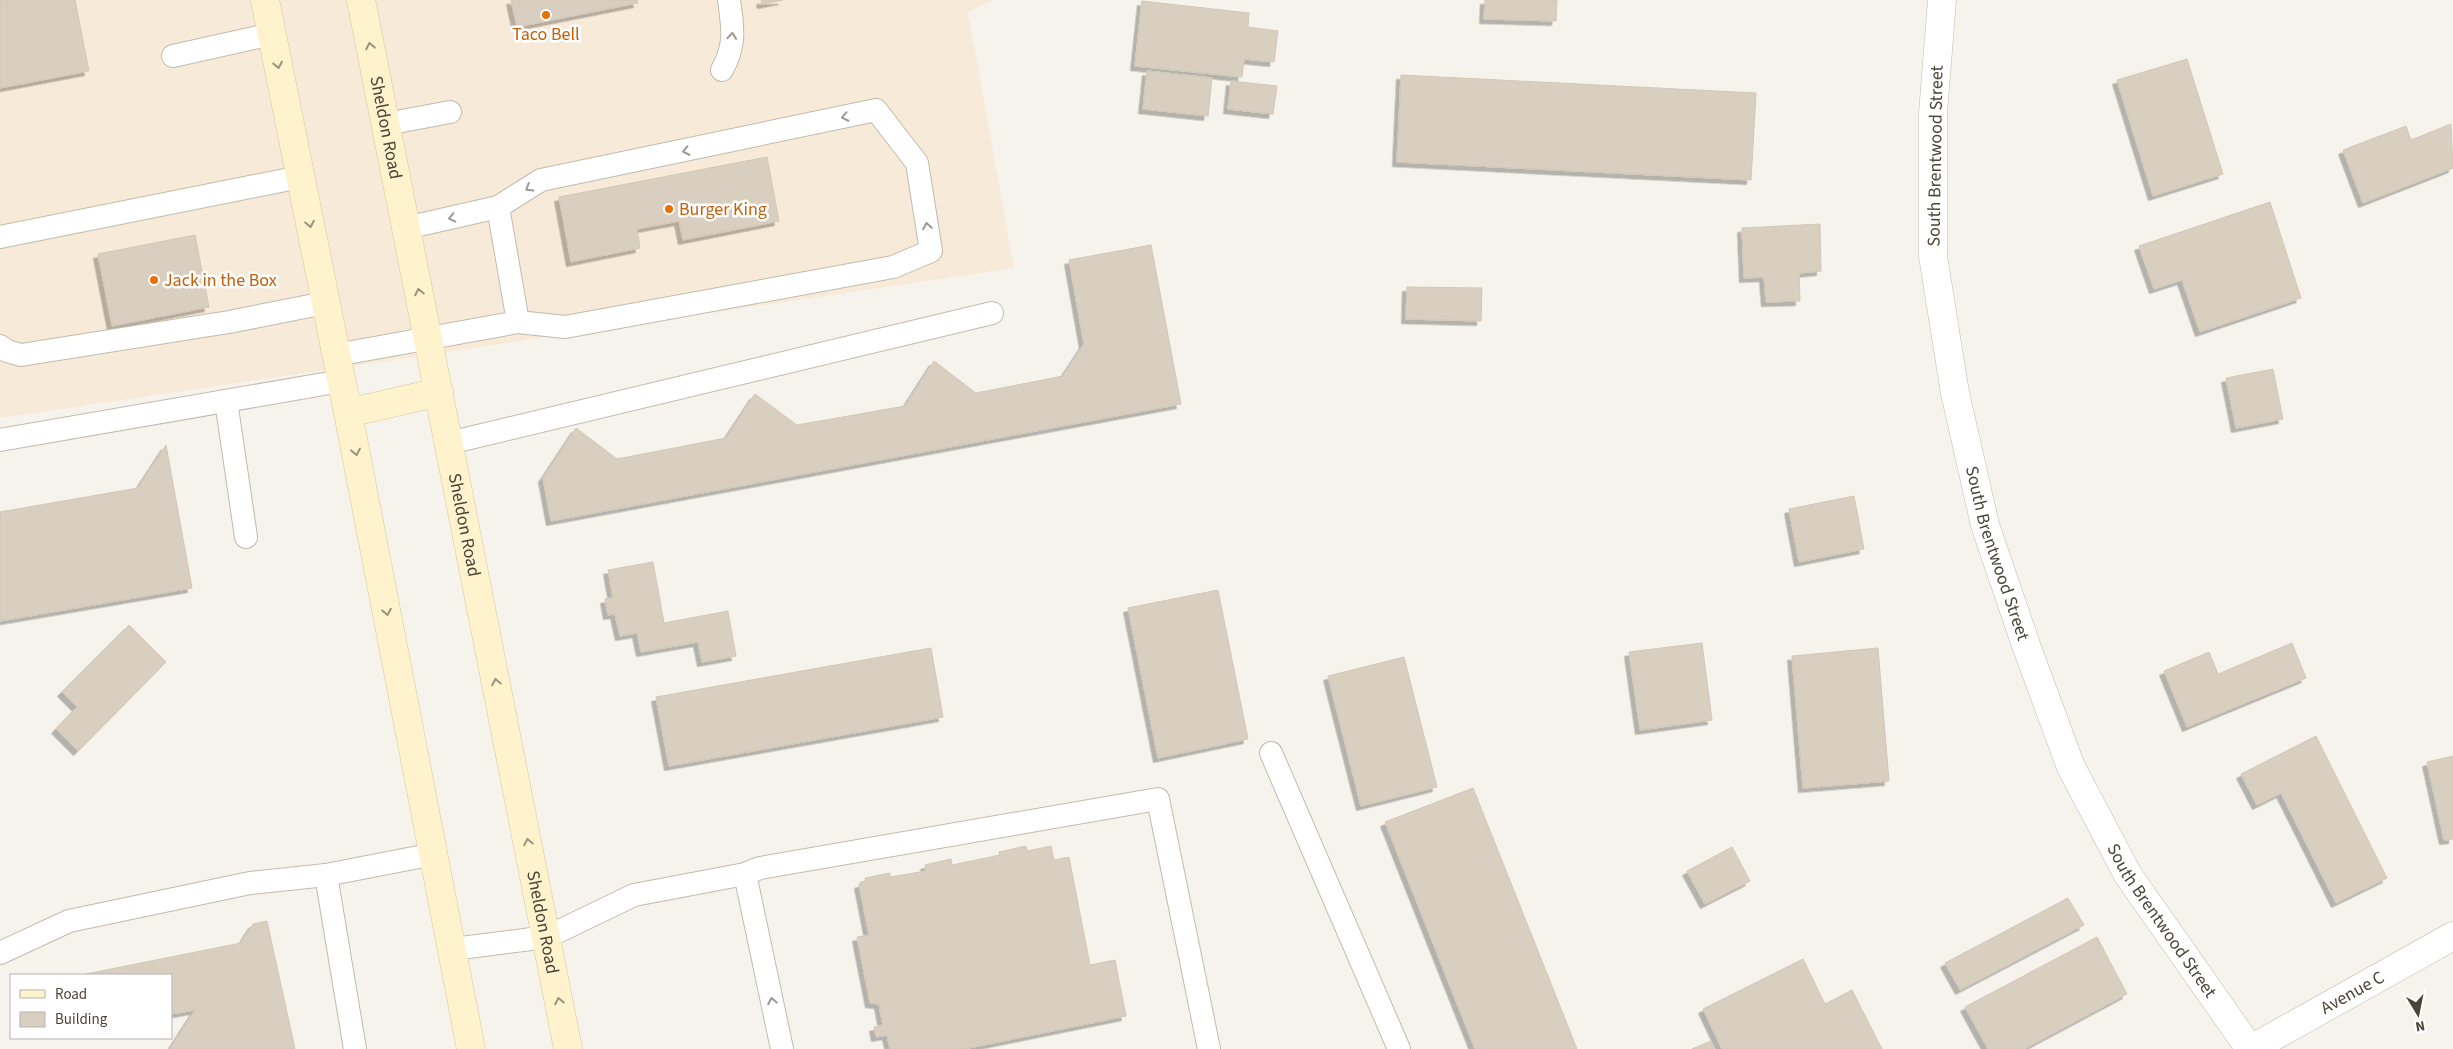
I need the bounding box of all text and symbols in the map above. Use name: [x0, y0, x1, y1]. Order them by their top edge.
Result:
marker: Taco Bell: [540, 9, 552, 21]
place label: Taco Bell: [512, 22, 580, 47]
one-way arrow: [726, 32, 737, 40]
one-way arrow: [366, 42, 376, 51]
one-way arrow: [272, 61, 283, 69]
street label: South Brentwood Street: [1921, 65, 1950, 247]
street label: Sheldon Road: [363, 74, 408, 181]
one-way arrow: [840, 111, 849, 122]
one-way arrow: [682, 146, 691, 156]
one-way arrow: [525, 181, 534, 191]
place label: Burger King: [679, 197, 767, 222]
marker: Burger King: [663, 203, 675, 215]
one-way arrow: [448, 212, 456, 223]
one-way arrow: [304, 220, 314, 229]
one-way arrow: [922, 222, 933, 230]
place label: Jack in the Box: [164, 268, 277, 293]
marker: Jack in the Box: [148, 274, 160, 286]
one-way arrow: [414, 287, 425, 296]
one-way arrow: [350, 448, 361, 457]
street label: South Brentwood Street: [1959, 464, 2036, 644]
street label: Sheldon Road: [442, 471, 486, 579]
one-way arrow: [381, 607, 392, 616]
one-way arrow: [492, 678, 502, 687]
one-way arrow: [523, 837, 534, 846]
street label: South Brentwood Street: [2101, 839, 2222, 1003]
street label: Sheldon Road: [520, 868, 565, 976]
street label: Avenue C: [2316, 965, 2389, 1021]
legend: [10, 974, 172, 1039]
text: Road: [55, 984, 87, 1005]
north arrow: [2393, 989, 2443, 1039]
one-way arrow: [554, 997, 565, 1006]
one-way arrow: [768, 997, 778, 1006]
text: Building: [55, 1009, 108, 1030]
text: N: [2414, 1015, 2426, 1036]

